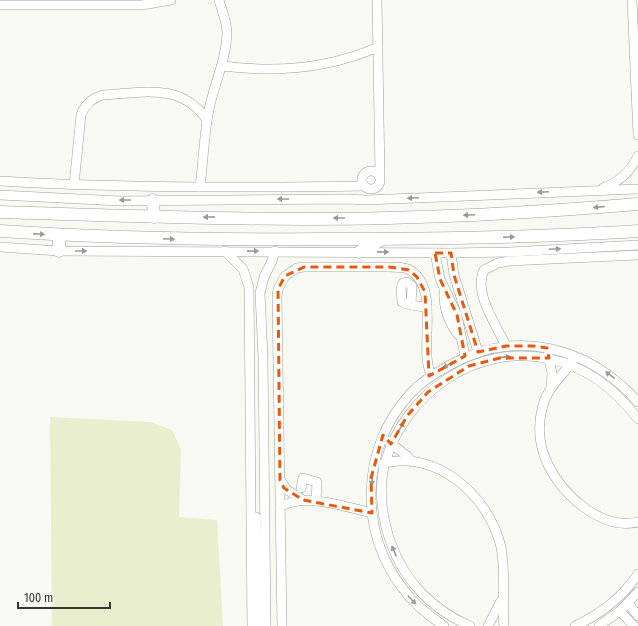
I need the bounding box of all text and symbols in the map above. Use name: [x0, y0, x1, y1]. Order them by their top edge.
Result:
one-way arrow: [537, 189, 549, 196]
one-way arrow: [407, 195, 419, 202]
one-way arrow: [276, 196, 289, 202]
one-way arrow: [118, 197, 131, 203]
one-way arrow: [593, 204, 605, 211]
one-way arrow: [463, 211, 475, 218]
one-way arrow: [202, 214, 215, 220]
one-way arrow: [332, 215, 345, 221]
one-way arrow: [33, 230, 45, 237]
one-way arrow: [503, 234, 515, 241]
one-way arrow: [163, 235, 175, 242]
one-way arrow: [549, 246, 561, 253]
one-way arrow: [75, 248, 88, 254]
one-way arrow: [247, 248, 260, 254]
one-way arrow: [377, 249, 390, 255]
one-way arrow: [499, 354, 511, 361]
one-way arrow: [442, 362, 454, 369]
one-way arrow: [604, 371, 615, 379]
one-way arrow: [397, 421, 404, 433]
one-way arrow: [368, 474, 375, 486]
one-way arrow: [391, 546, 397, 557]
scale bar: [18, 584, 110, 610]
text: 100 m: [24, 591, 53, 605]
one-way arrow: [407, 595, 416, 604]

